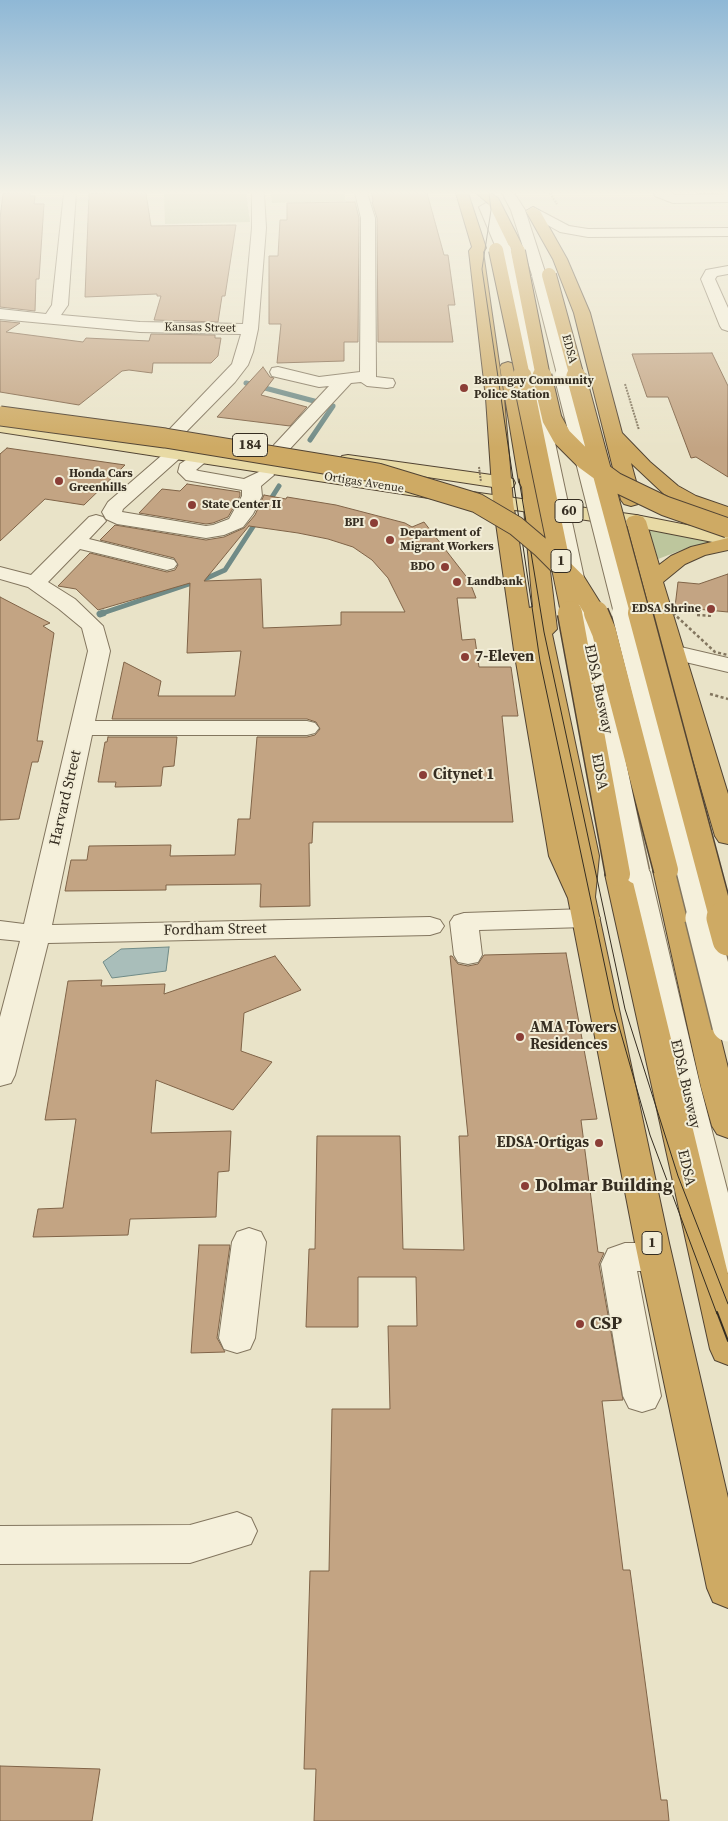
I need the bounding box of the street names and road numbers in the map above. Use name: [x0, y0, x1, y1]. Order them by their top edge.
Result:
street label: Kansas Street: [164, 320, 236, 336]
street label: EDSA: [558, 333, 580, 365]
road number: 184: [232, 434, 268, 456]
street label: Ortigas Avenue: [323, 470, 405, 496]
road number: 60: [555, 500, 583, 522]
road number: 1: [551, 550, 571, 572]
street label: EDSA Busway: [580, 642, 616, 736]
street label: Harvard Street: [46, 749, 86, 847]
street label: EDSA: [587, 752, 611, 792]
street label: Fordham Street: [163, 920, 267, 940]
street label: EDSA Busway: [666, 1037, 704, 1131]
street label: EDSA: [673, 1148, 699, 1188]
road number: 1: [642, 1232, 662, 1254]

